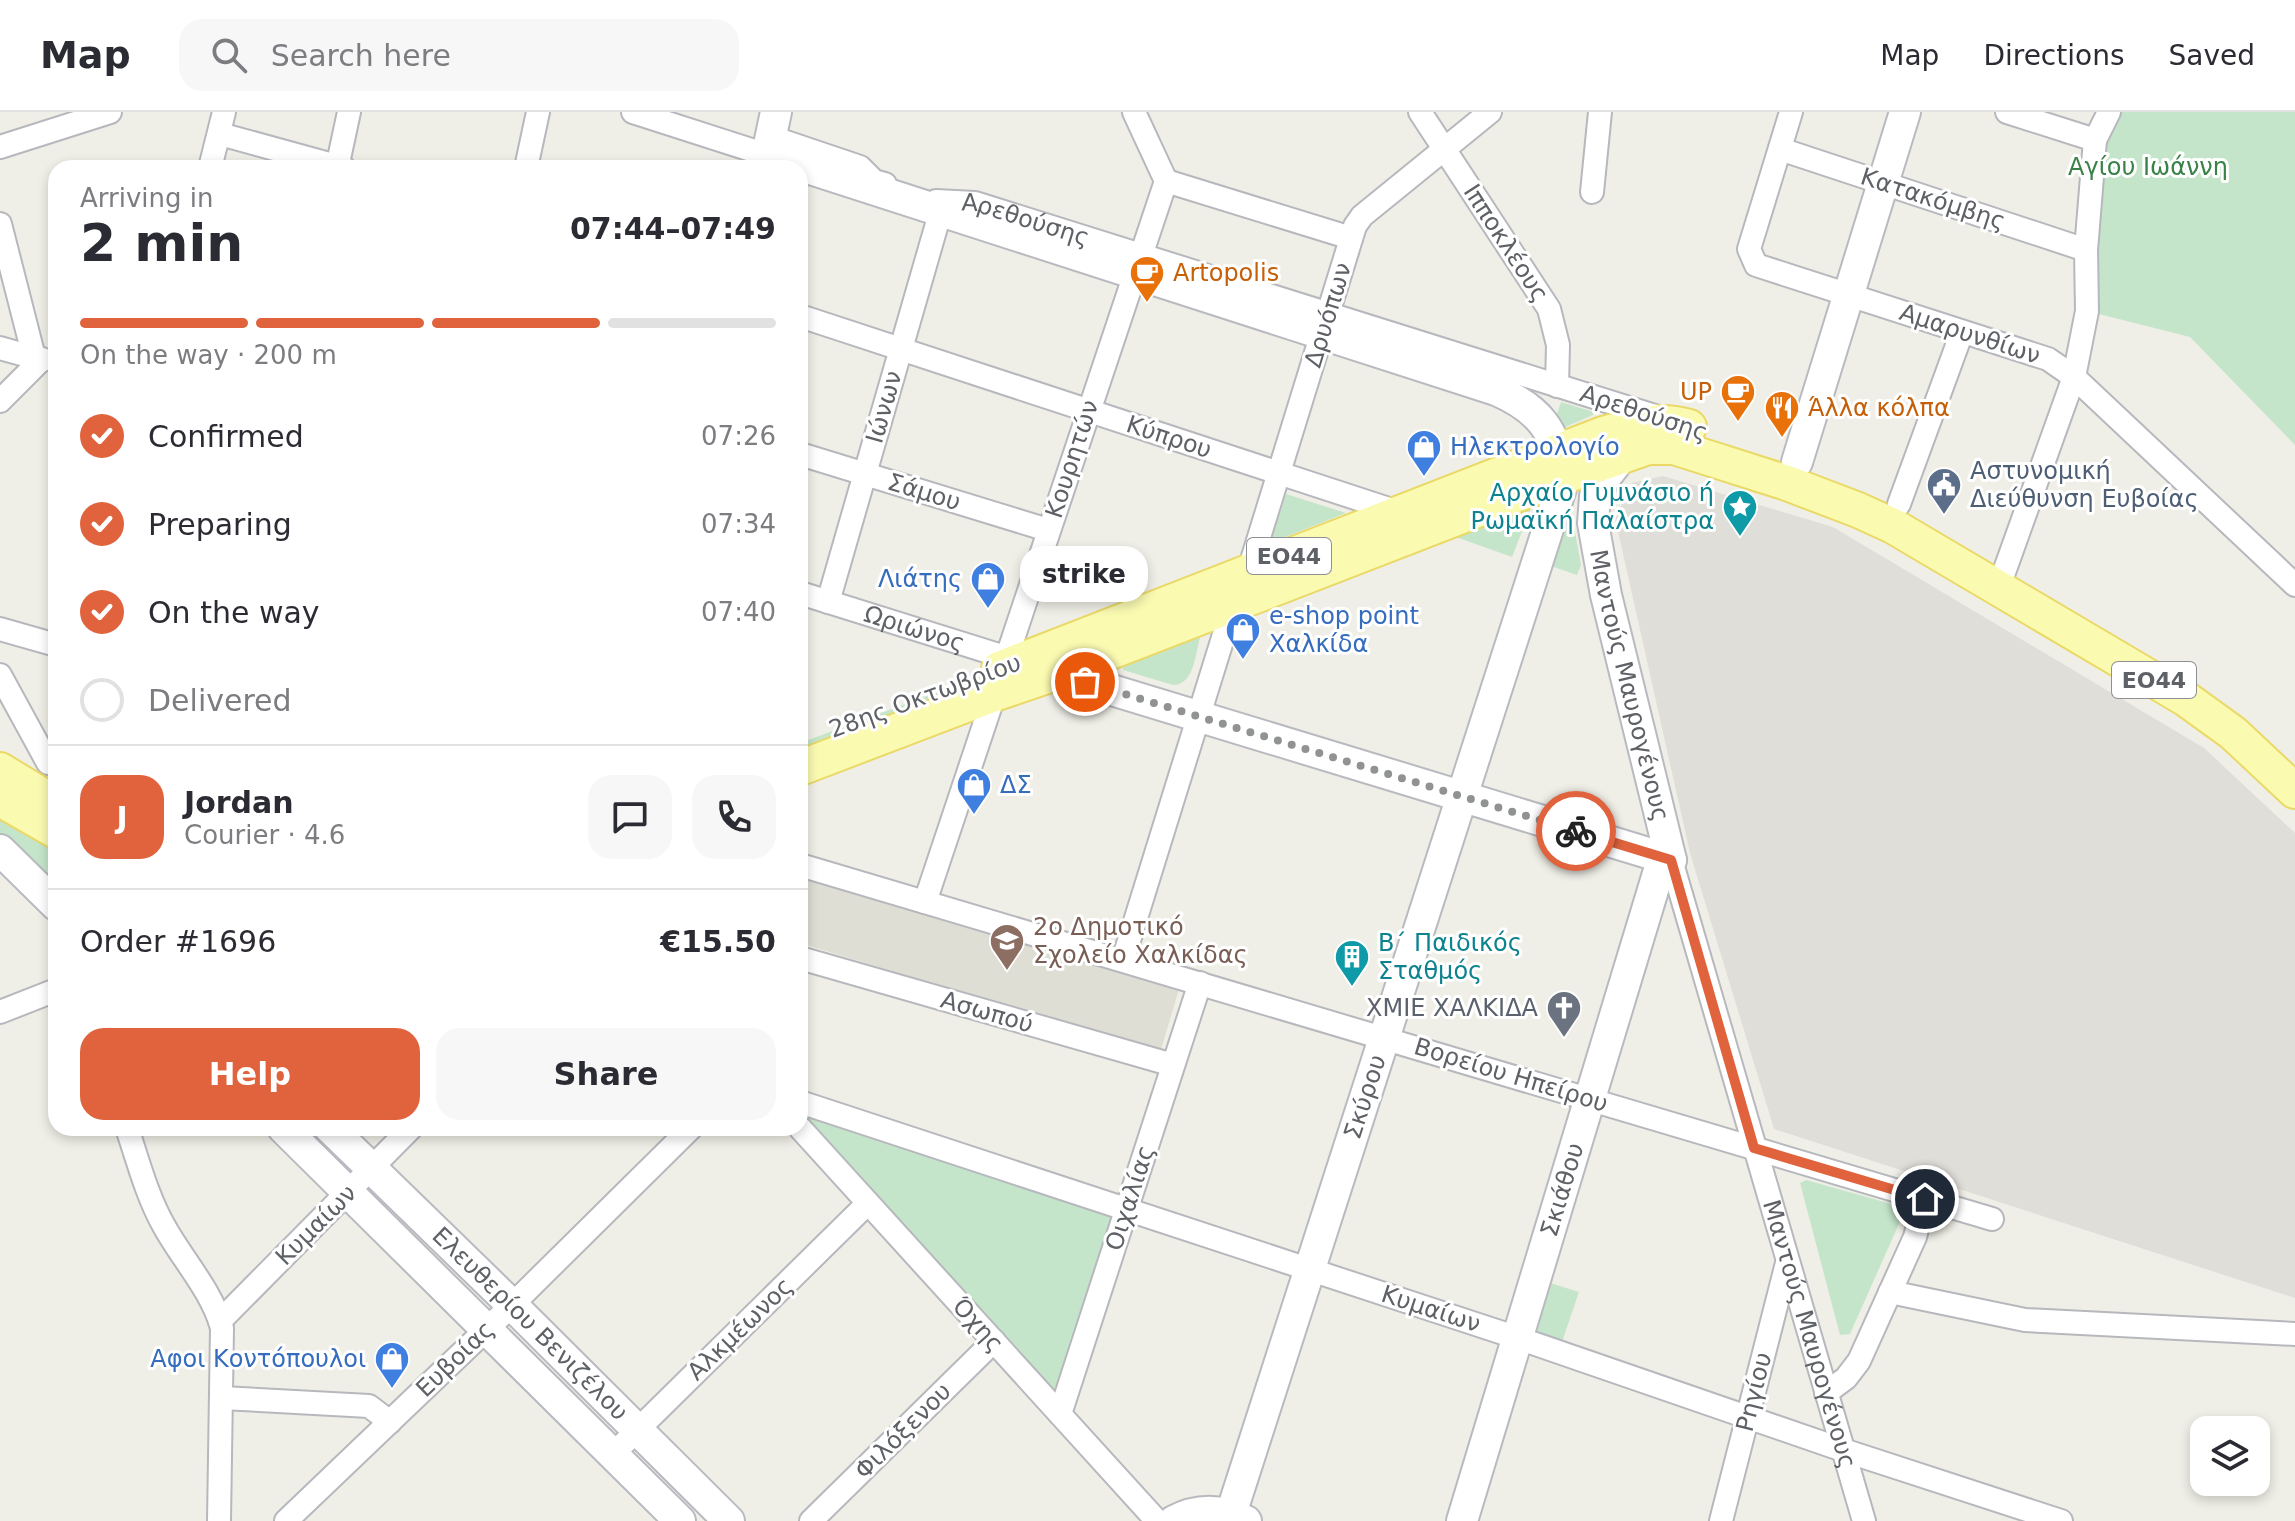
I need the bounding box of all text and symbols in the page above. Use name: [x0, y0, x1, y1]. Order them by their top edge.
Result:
search box: [179, 19, 739, 91]
text: Map: [40, 33, 131, 77]
icon: search: [207, 33, 251, 77]
text: Search here: [271, 38, 451, 73]
text: Map: [1880, 39, 1939, 72]
text: Directions: [1983, 39, 2124, 72]
text: Saved: [2168, 39, 2255, 72]
park label: Αγίου Ιωάννη: [2068, 153, 2228, 181]
street label: Κατακόμβης: [1857, 162, 2009, 236]
street label: Ιπποκλέους: [1458, 179, 1554, 307]
text: Arriving in: [80, 183, 214, 213]
street label: Αρεθούσης: [961, 188, 1093, 252]
text: 07:44–07:49: [570, 211, 776, 246]
text: 2 min: [80, 213, 243, 273]
cafe icon: Artopolis: [1128, 254, 1166, 304]
place label: Artopolis: [1173, 259, 1279, 287]
street label: Δρυόπων: [1299, 259, 1357, 371]
street label: Αμαρυνθίων: [1896, 298, 2044, 370]
text: On the way · 200 m: [80, 340, 337, 370]
street label: Ιώνων: [860, 368, 908, 446]
cafe icon: UP: [1719, 373, 1757, 423]
place label: UP: [1680, 378, 1712, 406]
street label: Αρεθούσης: [1577, 379, 1711, 447]
restaurant icon: Άλλα κόλπα: [1763, 389, 1801, 439]
place label: Άλλα κόλπα: [1808, 394, 1950, 422]
street label: Κουρητών: [1040, 396, 1104, 522]
street label: Κύπρου: [1123, 410, 1215, 464]
icon: check: [80, 414, 124, 458]
text: Confirmed: [148, 419, 304, 454]
text: 07:26: [701, 421, 776, 451]
shop icon: Ηλεκτρολογίο: [1405, 428, 1443, 478]
place label: Ηλεκτρολογίο: [1450, 433, 1620, 461]
place label: Αστυνομική Διεύθυνση Ευβοίας: [1970, 457, 2199, 513]
public building icon: Αστυνομική Διεύθυνση Ευβοίας: [1925, 466, 1963, 516]
street label: Σάμου: [884, 468, 964, 516]
place label: Αρχαίο Γυμνάσιο ή Ρωμαϊκή Παλαίστρα: [1471, 479, 1714, 535]
place icon: Αρχαίο Γυμνάσιο ή Ρωμαϊκή Παλαίστρα: [1721, 488, 1759, 538]
icon: check: [80, 502, 124, 546]
text: Preparing: [148, 507, 292, 542]
text: 07:34: [701, 509, 776, 539]
road number: ΕΟ44: [1247, 538, 1331, 574]
callout: strike: [1021, 546, 1149, 602]
street label: Μαντούς Μαυρογένους: [1584, 547, 1675, 824]
text: strike: [1042, 559, 1126, 589]
shop icon: Λιάτης: [969, 560, 1007, 610]
place label: Λιάτης: [878, 565, 962, 593]
icon: check: [80, 590, 124, 634]
text: On the way: [148, 595, 320, 630]
text: 07:40: [701, 597, 776, 627]
street label: Ωριώνος: [861, 600, 968, 658]
place label: e-shop point Χαλκίδα: [1269, 602, 1419, 658]
shop icon: e-shop point Χαλκίδα: [1224, 611, 1262, 661]
street label: 28ης Οκτωβρίου: [825, 648, 1025, 744]
pin: [1051, 648, 1119, 716]
icon: bag: [1063, 660, 1107, 704]
road number: ΕΟ44: [2112, 662, 2196, 698]
text: Delivered: [148, 683, 292, 718]
shop icon: ΔΣ: [955, 766, 993, 816]
place label: ΔΣ: [1000, 771, 1032, 799]
button: chat: [588, 775, 672, 859]
button: phone: [692, 775, 776, 859]
text: Jordan: [184, 785, 294, 820]
courier: [1536, 791, 1616, 871]
text: J: [116, 800, 128, 835]
icon: bike: [1554, 809, 1598, 853]
text: Courier · 4.6: [184, 820, 345, 850]
place label: 2ο Δημοτικό Σχολείο Χαλκίδας: [1033, 913, 1248, 969]
school or university icon: 2ο Δημοτικό Σχολείο Χαλκίδας: [988, 922, 1026, 972]
text: Order #1696: [80, 924, 276, 959]
text: €15.50: [660, 924, 776, 959]
place label: Β΄ Παιδικός Σταθμός: [1378, 929, 1522, 985]
building icon: Β΄ Παιδικός Σταθμός: [1333, 938, 1371, 988]
street label: Ασωπού: [938, 985, 1036, 1039]
church icon: ΧΜΙΕ ΧΑΛΚΙΔΑ: [1545, 989, 1583, 1039]
place label: ΧΜΙΕ ΧΑΛΚΙΔΑ: [1366, 994, 1539, 1022]
button: Help: [80, 1028, 420, 1120]
button: Share: [436, 1028, 776, 1120]
street label: Βορείου Ηπείρου: [1411, 1032, 1611, 1118]
street label: Σκύρου: [1338, 1051, 1392, 1143]
street label: Σκιάθου: [1535, 1140, 1590, 1240]
street label: Οιχαλίας: [1100, 1142, 1160, 1254]
pin: [1891, 1165, 1959, 1233]
icon: home: [1903, 1177, 1947, 1221]
street label: Κυμαίων: [270, 1179, 362, 1271]
street label: Μαντούς Μαυρογένους: [1757, 1197, 1862, 1472]
street label: Ελευθερίου Βενιζέλου: [427, 1221, 634, 1426]
street label: Αλκμέωνος: [682, 1272, 798, 1386]
street label: Κυμαίων: [1378, 1280, 1484, 1338]
street label: Όχης: [946, 1292, 1009, 1358]
street label: Ευβοίας: [410, 1315, 500, 1403]
shop icon: Αφοι Κοντόπουλοι: [373, 1340, 411, 1390]
place label: Αφοι Κοντόπουλοι: [150, 1345, 366, 1373]
street label: Ρηγίου: [1731, 1350, 1777, 1434]
street label: Φιλόξενου: [849, 1377, 957, 1485]
map controls: [2190, 1416, 2270, 1496]
button: layers: [2190, 1416, 2270, 1496]

